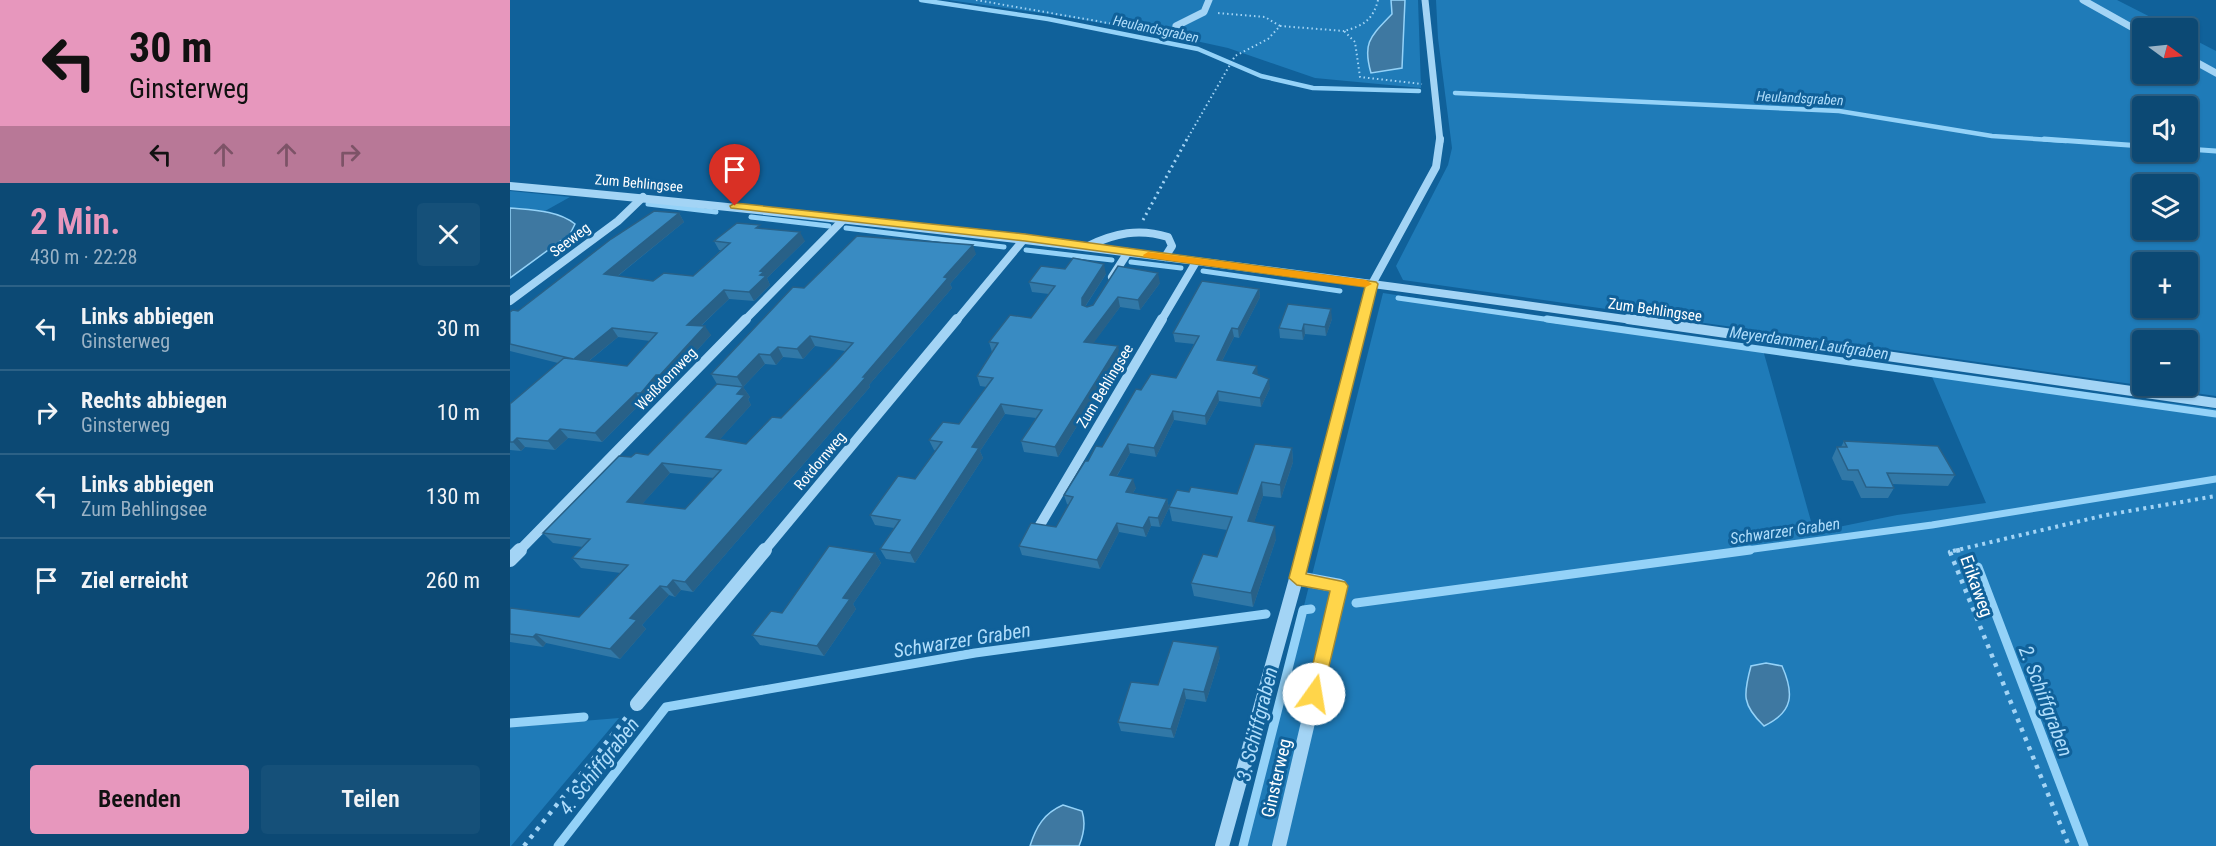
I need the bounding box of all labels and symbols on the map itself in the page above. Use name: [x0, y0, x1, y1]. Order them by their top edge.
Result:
water label: Heulandsgraben: [1112, 12, 1200, 46]
north arrow: [2132, 18, 2198, 84]
water label: Heulandsgraben: [1756, 88, 1844, 108]
pin: [709, 144, 760, 206]
street label: Zum Behlingsee: [594, 171, 684, 195]
street label: Seeweg: [546, 219, 594, 261]
street label: Zum Behlingsee: [1607, 295, 1703, 325]
water label: Meyerdammer Laufgraben: [1728, 322, 1890, 364]
street label: Zum Behlingsee: [1073, 341, 1137, 431]
street label: Weißdornweg: [632, 344, 700, 414]
street label: Rotdornweg: [790, 428, 850, 494]
water label: Schwarzer Graben: [1729, 514, 1841, 548]
street label: Erikaweg: [1956, 552, 1998, 620]
water label: Schwarzer Graben: [892, 617, 1032, 663]
water label: 2. Schiffgraben: [2014, 642, 2078, 760]
position arrow: [1282, 662, 1346, 726]
water label: 3. Schiffgraben: [1231, 665, 1283, 783]
water label: 4. Schiffgraben: [554, 713, 644, 819]
street label: Ginsterweg: [1257, 737, 1295, 819]

